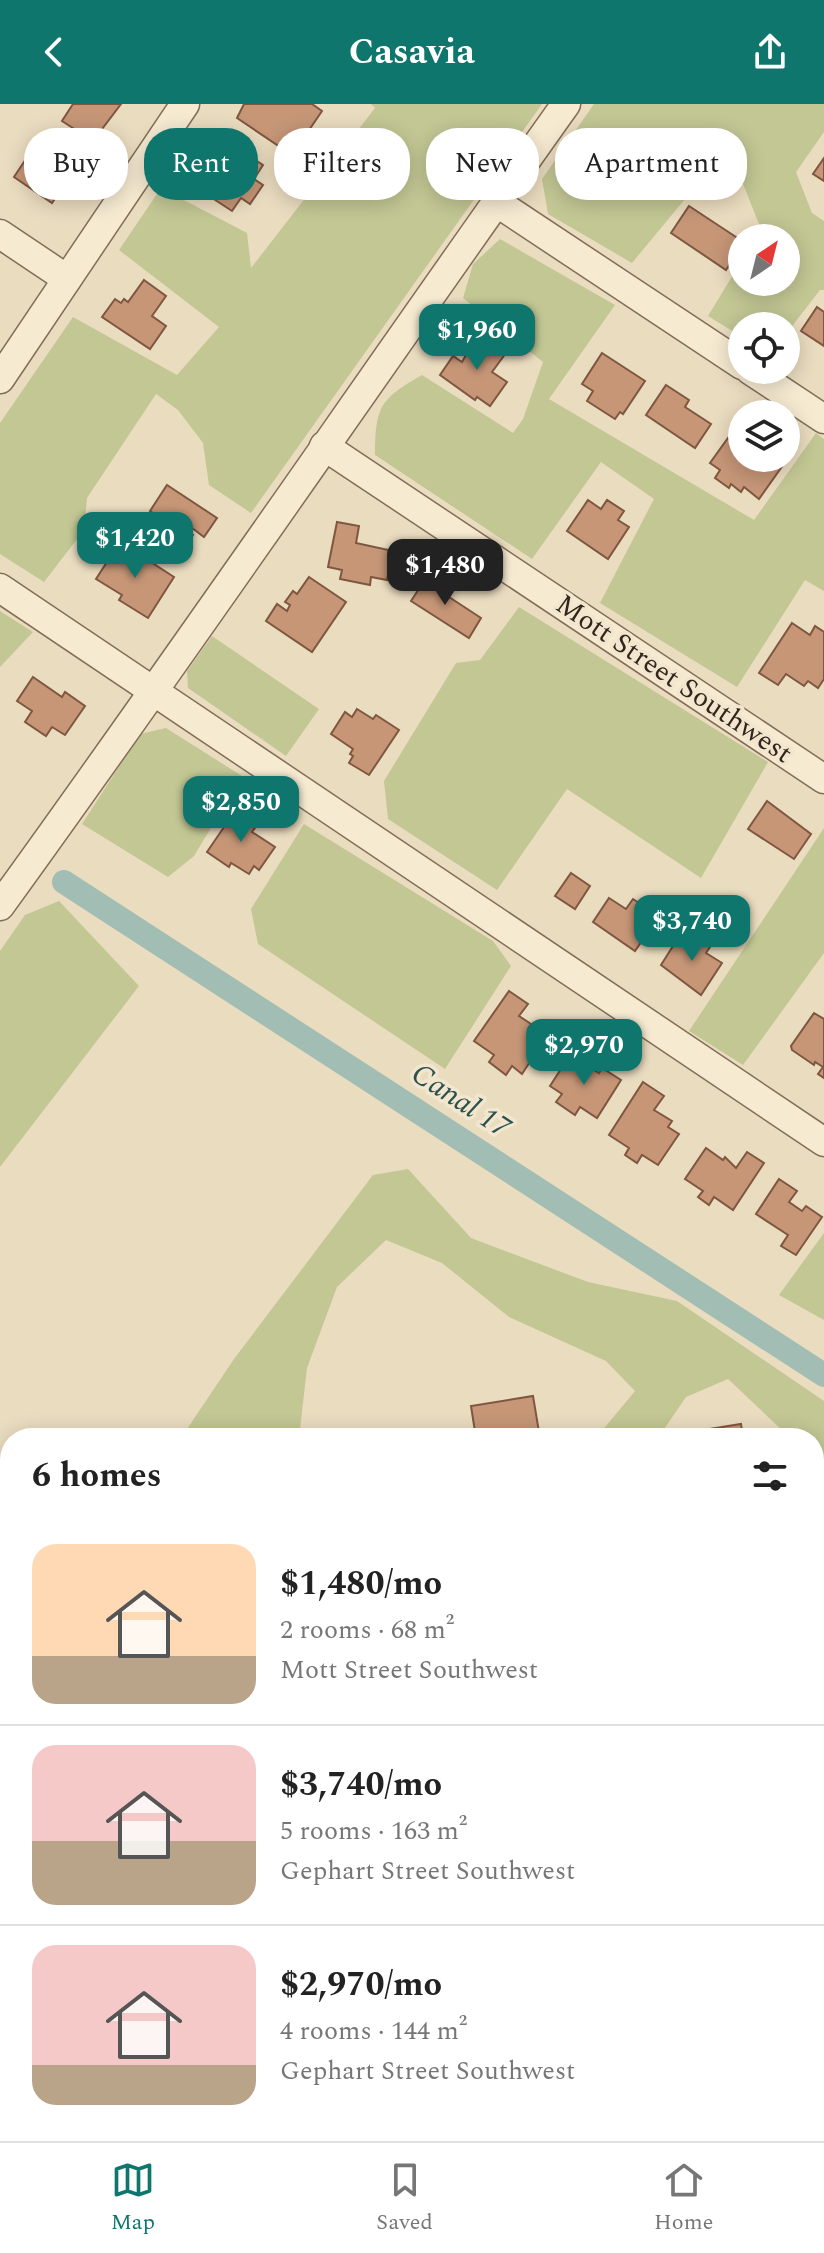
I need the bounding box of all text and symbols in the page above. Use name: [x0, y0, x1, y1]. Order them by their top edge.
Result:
text: Casavia: [349, 25, 475, 80]
icon: back: [32, 30, 76, 74]
icon: share: [748, 30, 792, 74]
chip: Buy: [24, 128, 128, 200]
chip: Rent: [144, 128, 258, 200]
chip: Filters: [274, 128, 410, 200]
chip: New: [426, 128, 539, 200]
chip: Apartment: [555, 128, 747, 200]
north arrow: [728, 224, 800, 296]
map controls: [728, 224, 800, 472]
pin: $1,960: [412, 304, 542, 372]
text: $1,960: [437, 310, 517, 350]
button: locate: [728, 312, 800, 384]
button: layers: [728, 400, 800, 472]
pin: $1,420: [70, 512, 200, 580]
text: $1,420: [95, 518, 175, 558]
pin: $1,480: [380, 539, 510, 607]
text: $1,480: [405, 545, 485, 585]
street label: Mott Street Southwest: [547, 583, 801, 775]
pin: $2,850: [176, 776, 306, 844]
text: $2,850: [201, 782, 281, 822]
pin: $3,740: [627, 895, 757, 963]
text: $3,740: [652, 901, 732, 941]
pin: $2,970: [519, 1019, 649, 1087]
text: $2,970: [544, 1025, 624, 1065]
water label: Canal 17: [402, 1051, 521, 1151]
text: 6 homes: [32, 1450, 162, 1502]
icon: filters: [748, 1454, 792, 1498]
text: $1,480/mo: [280, 1558, 442, 1610]
icon: home: [96, 1576, 192, 1672]
text: 2 rooms · 68 m²: [280, 1610, 454, 1650]
text: Mott Street Southwest: [280, 1650, 538, 1690]
text: $3,740/mo: [280, 1759, 442, 1811]
icon: home: [96, 1777, 192, 1873]
text: 5 rooms · 163 m²: [280, 1811, 467, 1851]
text: Gephart Street Southwest: [280, 1851, 575, 1891]
text: $2,970/mo: [280, 1959, 442, 2011]
icon: home: [96, 1977, 192, 2073]
text: 4 rooms · 144 m²: [280, 2011, 467, 2051]
text: Gephart Street Southwest: [280, 2051, 575, 2091]
tab: Map: [111, 2158, 155, 2239]
tab: Saved: [376, 2158, 433, 2239]
tab: Home: [654, 2158, 713, 2239]

